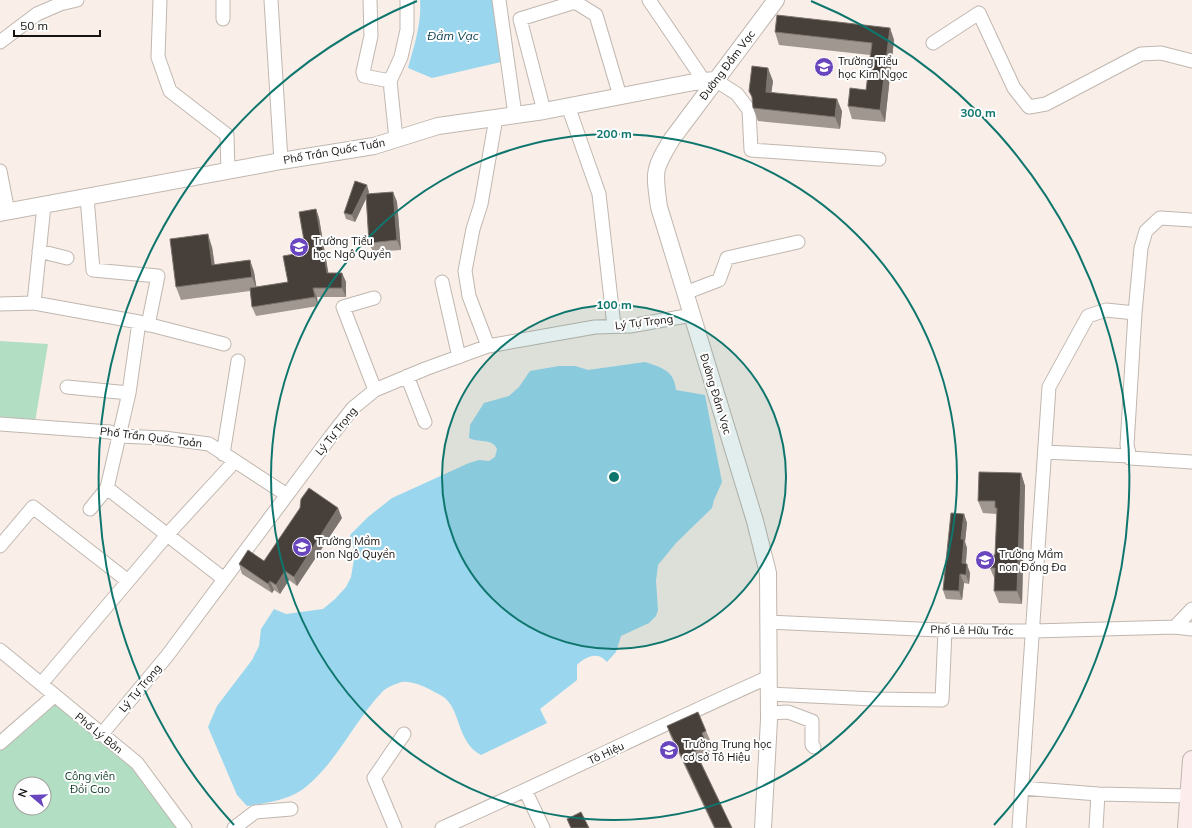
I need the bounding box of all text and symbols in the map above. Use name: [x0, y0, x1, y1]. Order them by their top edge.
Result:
scale bar: [14, 12, 100, 38]
text: 50 m: [20, 18, 48, 33]
street label: Đường Đầm Vạc: [696, 27, 758, 103]
water label: Đầm Vạc: [427, 28, 479, 43]
place label: Trường Tiểu học Kim Ngọc: [838, 54, 908, 81]
school or university icon: Trường Tiểu học Kim Ngọc: [813, 56, 835, 78]
text: 300 m: [960, 105, 996, 120]
text: 200 m: [596, 126, 632, 141]
street label: Phố Trần Quốc Tuấn: [282, 135, 386, 167]
place label: Trường Tiểu học Ngô Quyền: [313, 234, 391, 261]
school or university icon: Trường Tiểu học Ngô Quyền: [288, 236, 310, 258]
text: 100 m: [596, 297, 632, 312]
street label: Lý Tự Trọng: [614, 311, 674, 333]
street label: Đường Đầm Vạc: [697, 352, 735, 437]
street label: Lý Tự Trọng: [312, 404, 360, 458]
street label: Phố Trần Quốc Toản: [99, 424, 203, 450]
centre of rings: [607, 470, 621, 484]
place label: Trường Mầm non Ngô Quyền: [316, 534, 395, 561]
school or university icon: Trường Mầm non Ngô Quyền: [291, 536, 313, 558]
place label: Trường Mầm non Đống Đa: [999, 547, 1066, 574]
school or university icon: Trường Mầm non Đống Đa: [974, 549, 996, 571]
street label: Phố Lê Hữu Trác: [930, 622, 1014, 638]
street label: Lý Tự Trọng: [116, 661, 164, 715]
street label: Phố Lý Bôn: [72, 710, 126, 756]
place label: Trường Trung học cơ sở Tô Hiệu: [683, 737, 772, 764]
street label: Tô Hiệu: [586, 739, 626, 767]
school or university icon: Trường Trung học cơ sở Tô Hiệu: [658, 739, 680, 761]
park label: Công viên Đồi Cao: [65, 769, 115, 796]
north arrow: [12, 776, 52, 816]
text: N: [15, 787, 31, 799]

